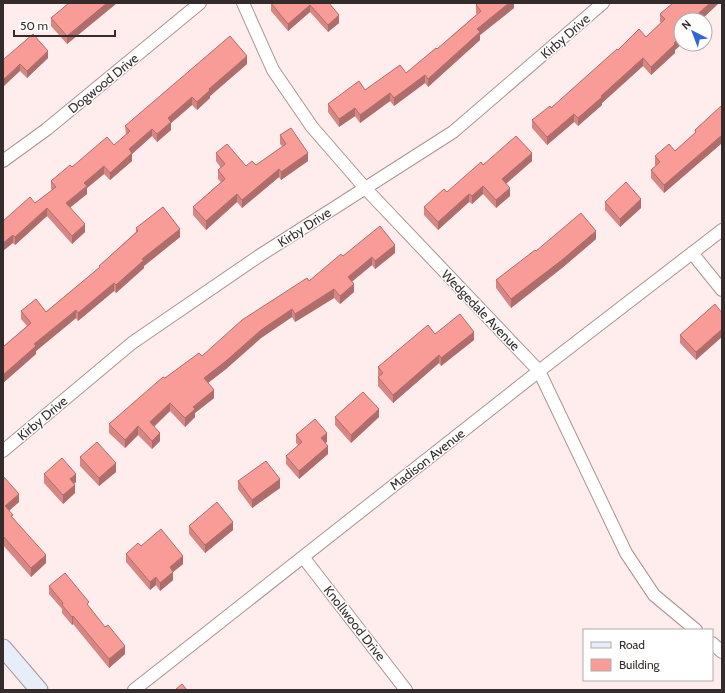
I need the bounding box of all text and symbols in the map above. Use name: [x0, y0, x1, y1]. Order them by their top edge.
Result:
street label: Kirby Drive: [537, 10, 593, 62]
scale bar: [14, 12, 115, 38]
north arrow: [673, 12, 713, 52]
text: N: [679, 17, 694, 32]
text: 50 m: [20, 18, 48, 33]
street label: Dogwood Drive: [65, 50, 142, 116]
street label: Kirby Drive: [274, 204, 334, 250]
street label: Wedgedale Avenue: [438, 266, 524, 354]
street label: Kirby Drive: [14, 392, 70, 443]
street label: Madison Avenue: [386, 425, 468, 493]
street label: Knollwood Drive: [321, 582, 389, 664]
legend: [583, 629, 713, 681]
text: Road: [619, 637, 645, 652]
text: Building: [619, 657, 661, 672]

